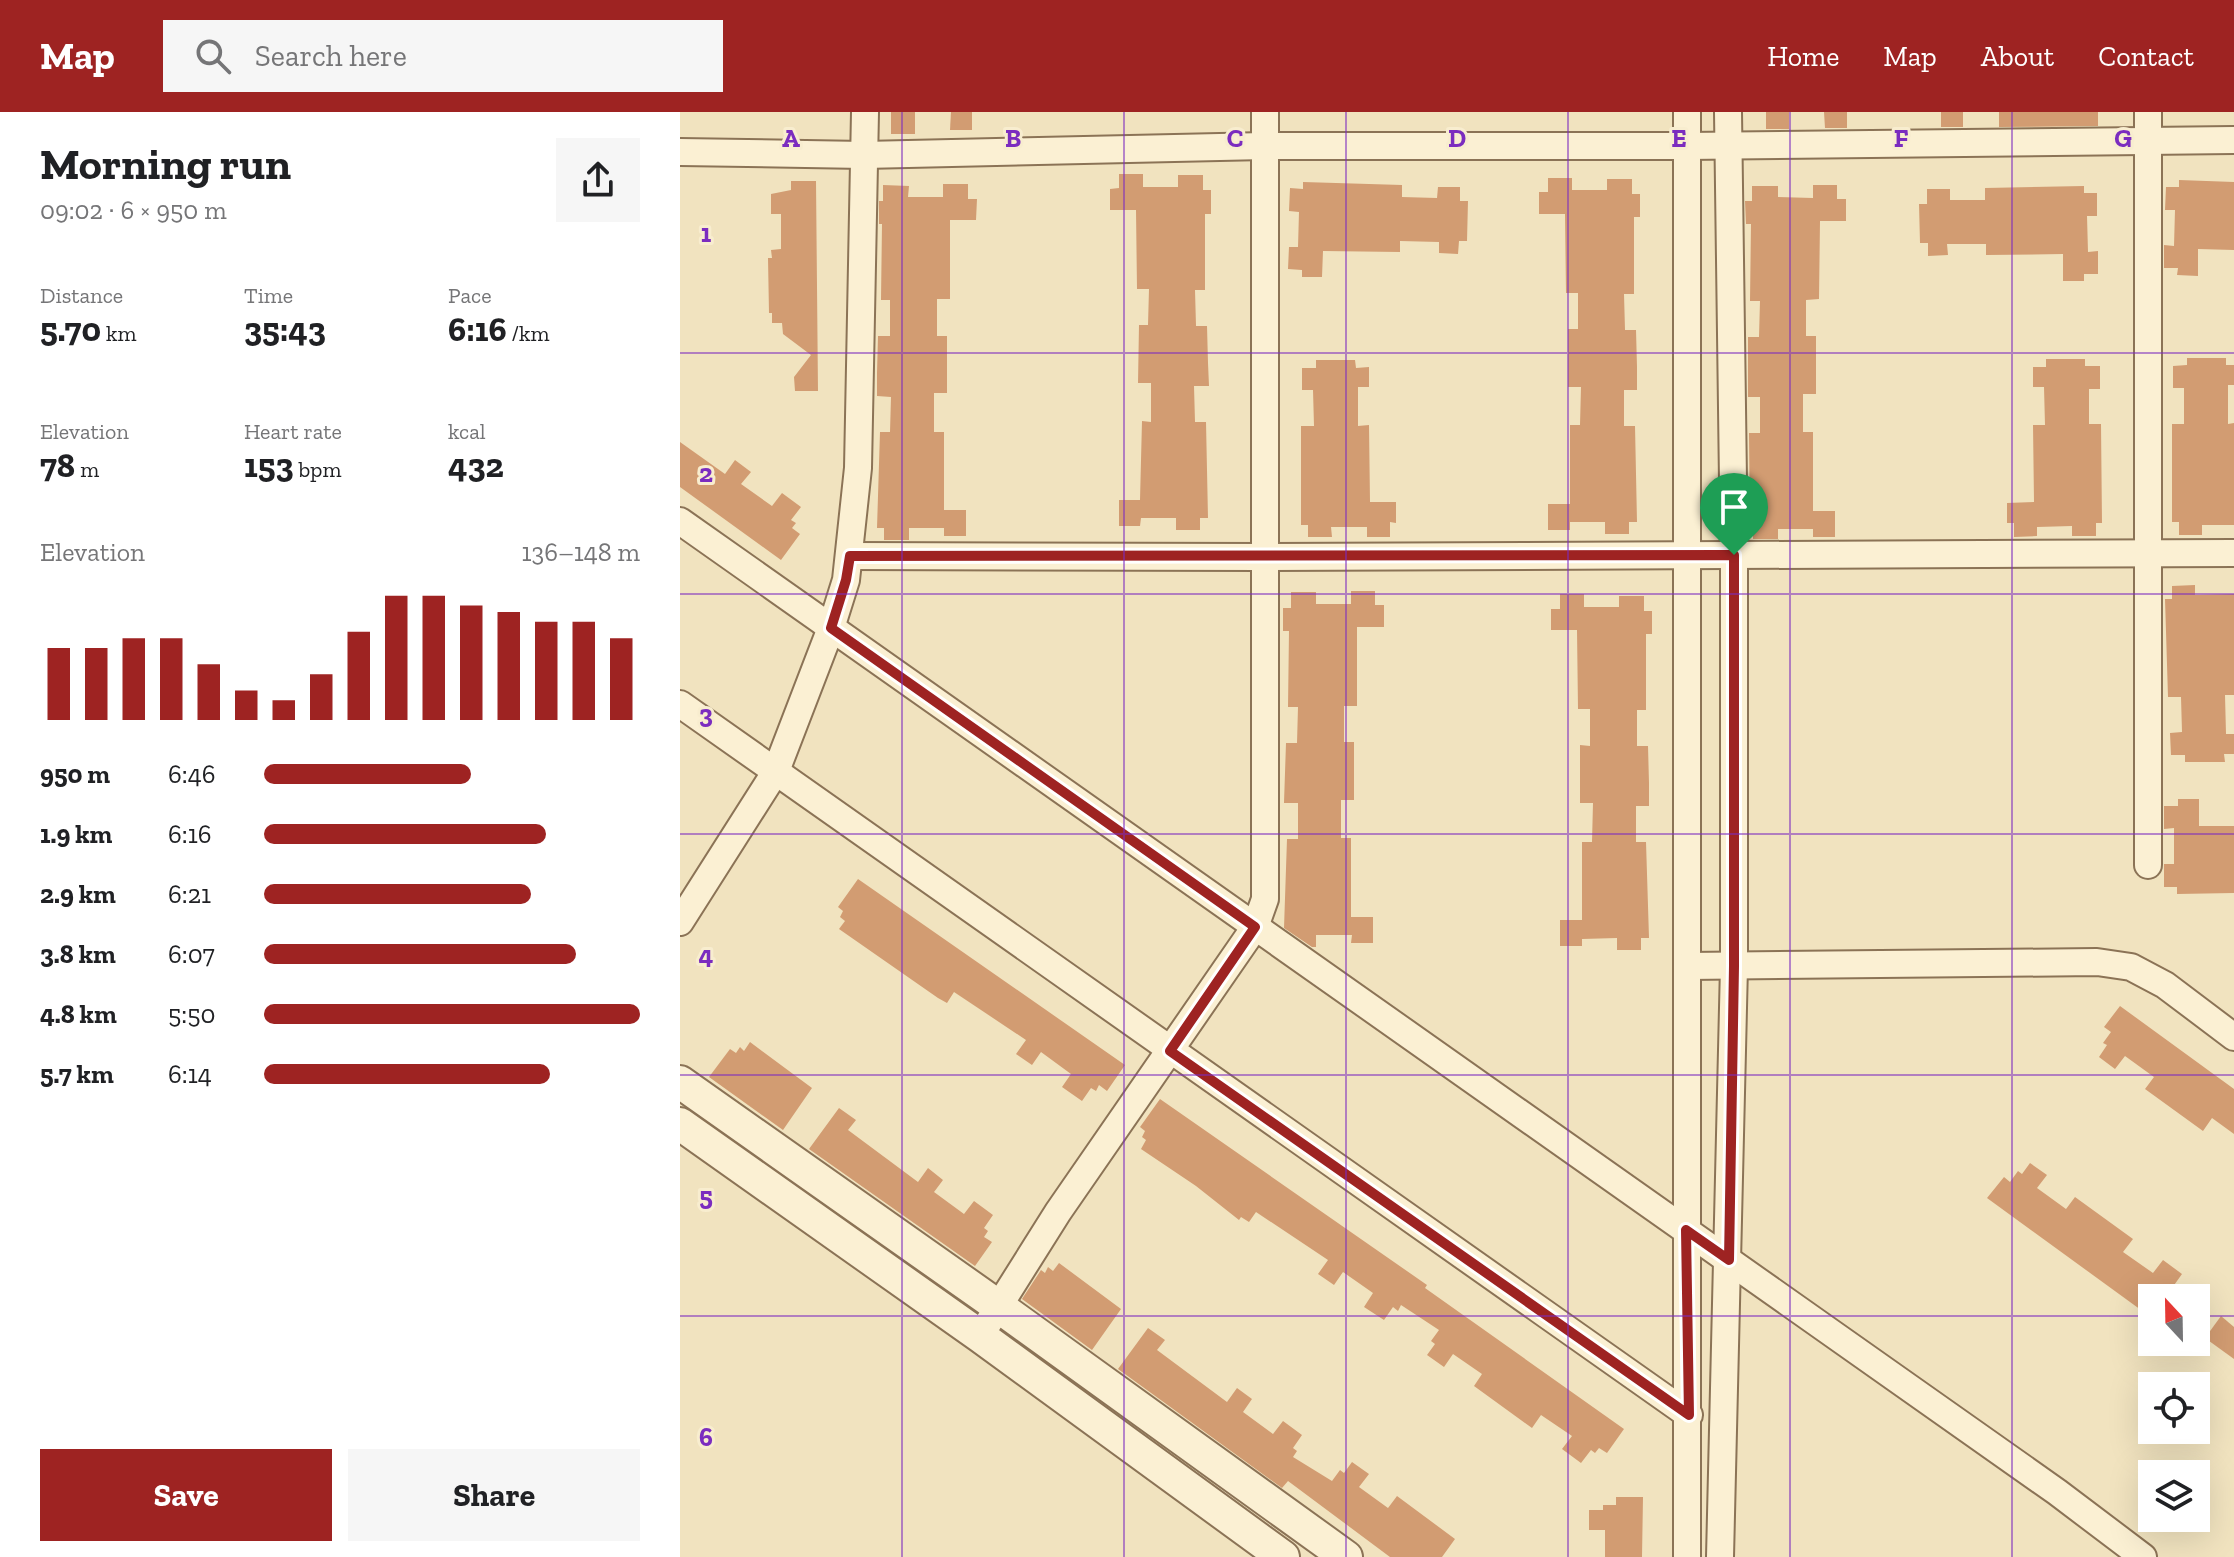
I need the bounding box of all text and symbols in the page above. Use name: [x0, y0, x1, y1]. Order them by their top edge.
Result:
search box: [163, 20, 723, 92]
text: Map: [40, 33, 115, 79]
icon: search: [191, 34, 235, 78]
text: Search here: [255, 38, 407, 74]
text: Home: [1767, 40, 1839, 73]
text: Map: [1883, 40, 1937, 73]
text: About: [1981, 40, 2054, 73]
text: Contact: [2098, 40, 2194, 73]
text: A: [782, 122, 800, 154]
text: B: [1005, 122, 1021, 154]
text: C: [1227, 122, 1243, 154]
text: D: [1448, 122, 1466, 154]
text: E: [1671, 122, 1687, 154]
text: F: [1894, 122, 1909, 154]
text: G: [2114, 122, 2132, 154]
text: Morning run: [40, 137, 291, 190]
button: share: [556, 138, 640, 222]
text: 09:02 · 6 × 950 m: [40, 194, 227, 226]
text: 1: [701, 217, 712, 249]
text: Distance: [40, 282, 123, 309]
text: Time: [244, 282, 293, 309]
text: Pace: [448, 282, 492, 309]
text: 5.70: [40, 309, 101, 350]
text: 35:43: [244, 309, 326, 350]
text: 6:16: [448, 309, 507, 350]
text: km: [101, 320, 136, 347]
text: /km: [507, 320, 550, 347]
text: Elevation: [40, 418, 129, 445]
text: Heart rate: [244, 418, 342, 445]
text: kcal: [448, 418, 486, 445]
text: 78: [40, 445, 75, 486]
text: 153: [244, 445, 294, 486]
text: 432: [448, 445, 504, 486]
text: m: [75, 456, 99, 483]
text: bpm: [294, 456, 341, 483]
text: 2: [699, 457, 713, 489]
pin: [1700, 473, 1768, 555]
icon: arrive: [1712, 485, 1756, 529]
text: Elevation: [40, 536, 145, 568]
text: 136–148 m: [521, 536, 640, 568]
text: 3: [699, 698, 713, 730]
text: 950 m: [40, 758, 110, 790]
text: 6:46: [168, 758, 215, 790]
text: 1.9 km: [40, 818, 112, 850]
text: 6:16: [168, 818, 211, 850]
text: 2.9 km: [40, 878, 116, 910]
text: 6:21: [168, 878, 211, 910]
text: 3.8 km: [40, 938, 116, 970]
text: 6:07: [168, 938, 215, 970]
text: 4: [699, 939, 714, 971]
text: 4.8 km: [40, 998, 117, 1030]
text: 5:50: [168, 998, 215, 1030]
text: 5.7 km: [40, 1058, 114, 1090]
text: 6:14: [168, 1058, 212, 1090]
text: 5: [699, 1180, 713, 1212]
north arrow: [2138, 1284, 2210, 1356]
map controls: [2138, 1284, 2210, 1532]
button: locate: [2138, 1372, 2210, 1444]
text: 6: [699, 1421, 713, 1453]
button: Save: [40, 1449, 332, 1541]
button: Share: [348, 1449, 640, 1541]
button: layers: [2138, 1460, 2210, 1532]

